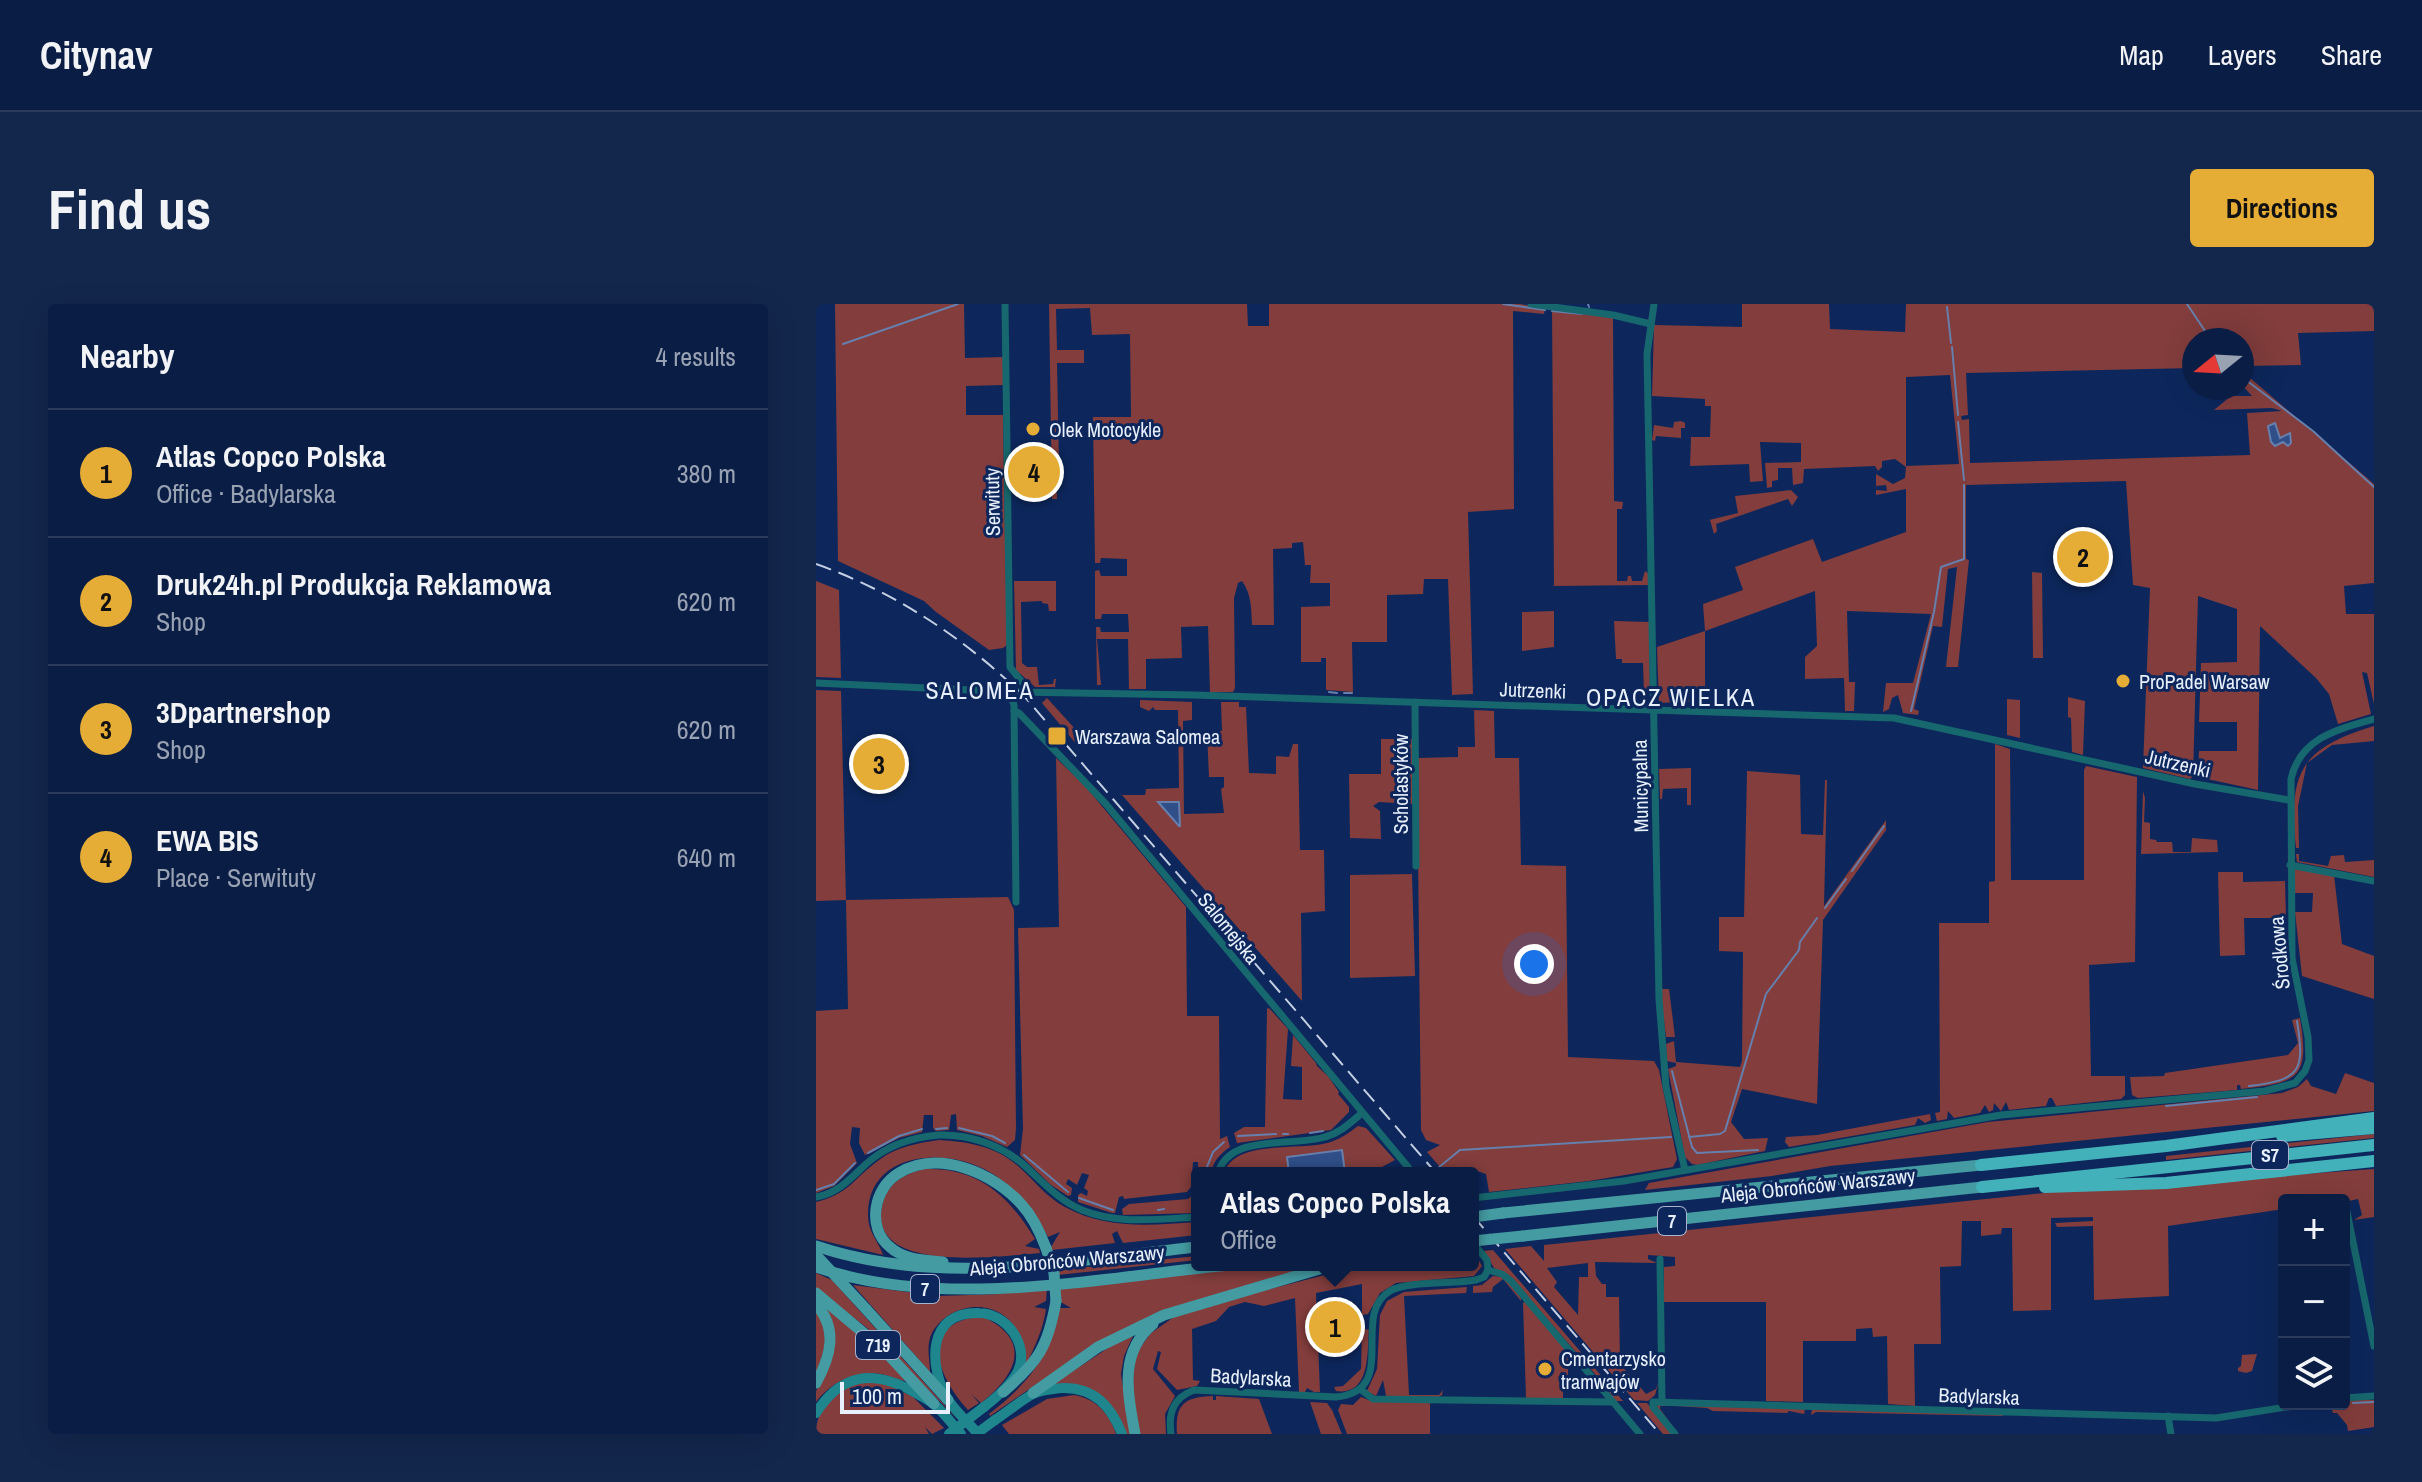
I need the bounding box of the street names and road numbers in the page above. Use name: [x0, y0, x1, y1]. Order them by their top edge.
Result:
street label: Serwituty: [978, 467, 1006, 536]
street label: Jutrzenki: [1499, 675, 1567, 705]
street label: Scholastyków: [1387, 734, 1414, 834]
street label: Municypalna: [1626, 739, 1654, 833]
street label: Jutrzenki: [2143, 742, 2213, 784]
street label: Salomejska: [1192, 887, 1266, 969]
street label: Środkowa: [2262, 916, 2296, 990]
road number: S7: [2252, 1141, 2288, 1169]
street label: Aleja Obrońców Warszawy: [1718, 1161, 1917, 1209]
road number: 7: [1658, 1207, 1686, 1235]
street label: Aleja Obrońców Warszawy: [968, 1238, 1166, 1282]
road number: 7: [911, 1275, 939, 1303]
road number: 719: [856, 1331, 900, 1359]
street label: Badylarska: [1210, 1361, 1292, 1393]
street label: Badylarska: [1938, 1381, 2020, 1411]

